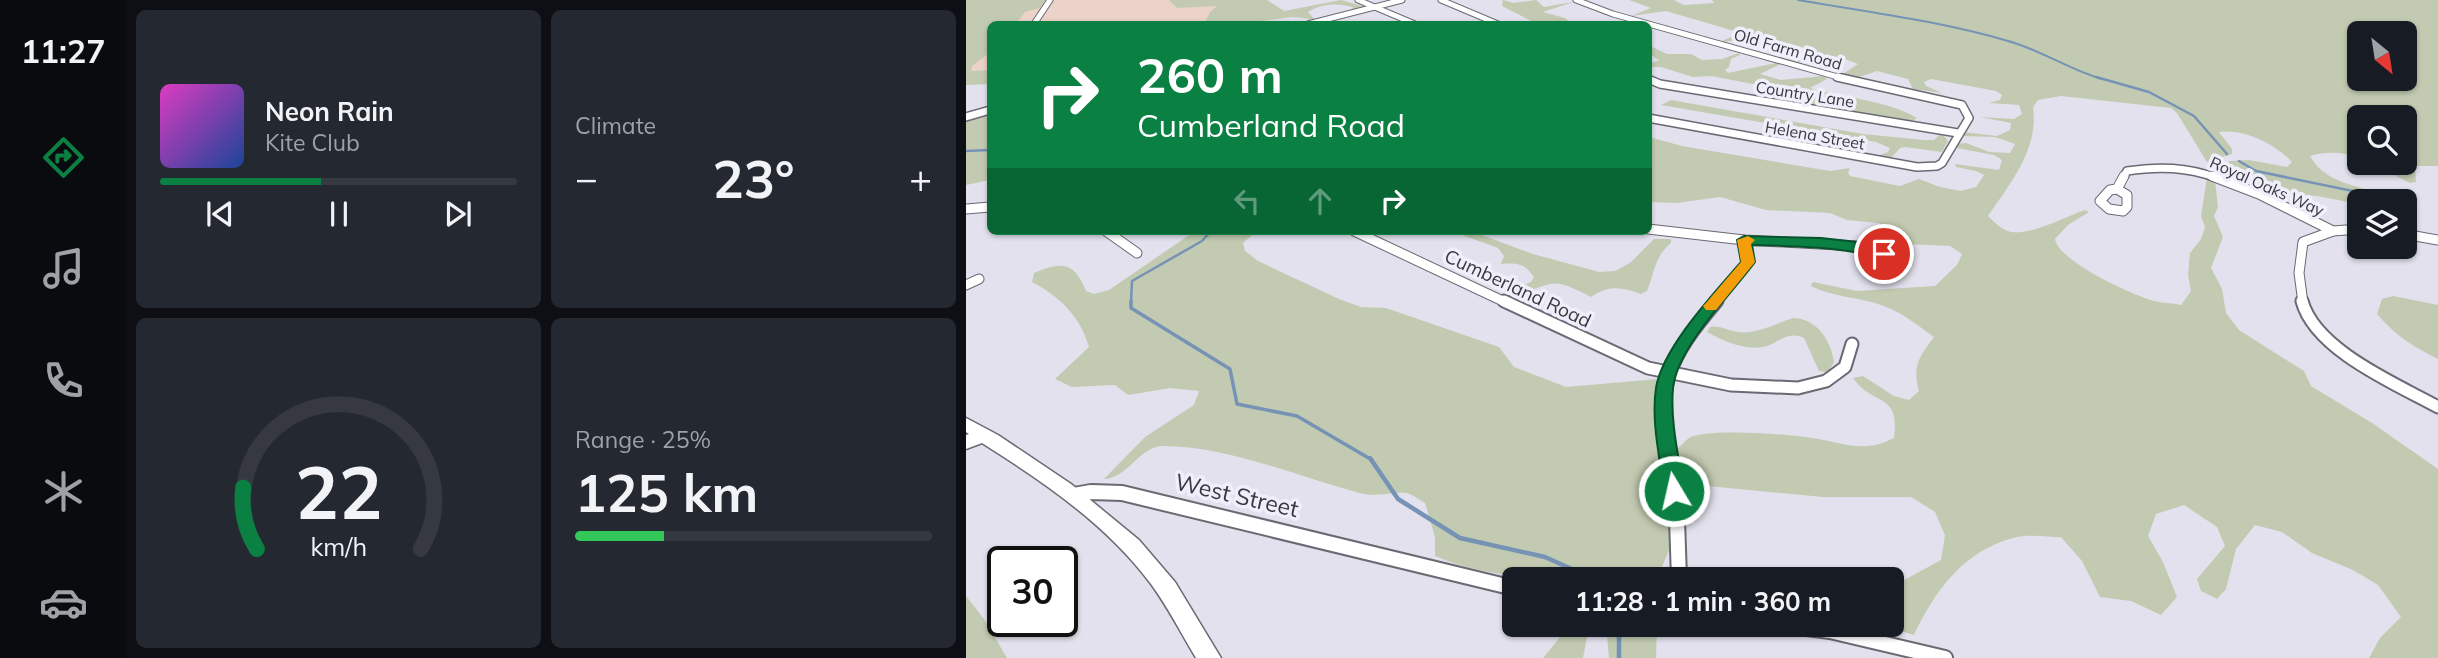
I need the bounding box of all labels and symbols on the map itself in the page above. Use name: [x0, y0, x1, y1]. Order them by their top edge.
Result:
north arrow: [2347, 21, 2417, 91]
street label: Old Farm Road: [1732, 24, 1844, 74]
street label: Country Lane: [1754, 76, 1856, 112]
street label: Helena Street: [1764, 116, 1867, 154]
street label: Royal Oaks Way: [2207, 152, 2328, 220]
pin: [1854, 224, 1914, 284]
street label: Cumberland Road: [1441, 244, 1595, 332]
position arrow: [1637, 454, 1711, 528]
street label: West Street: [1173, 467, 1301, 523]
speed limit sign: 30: [987, 546, 1078, 637]

